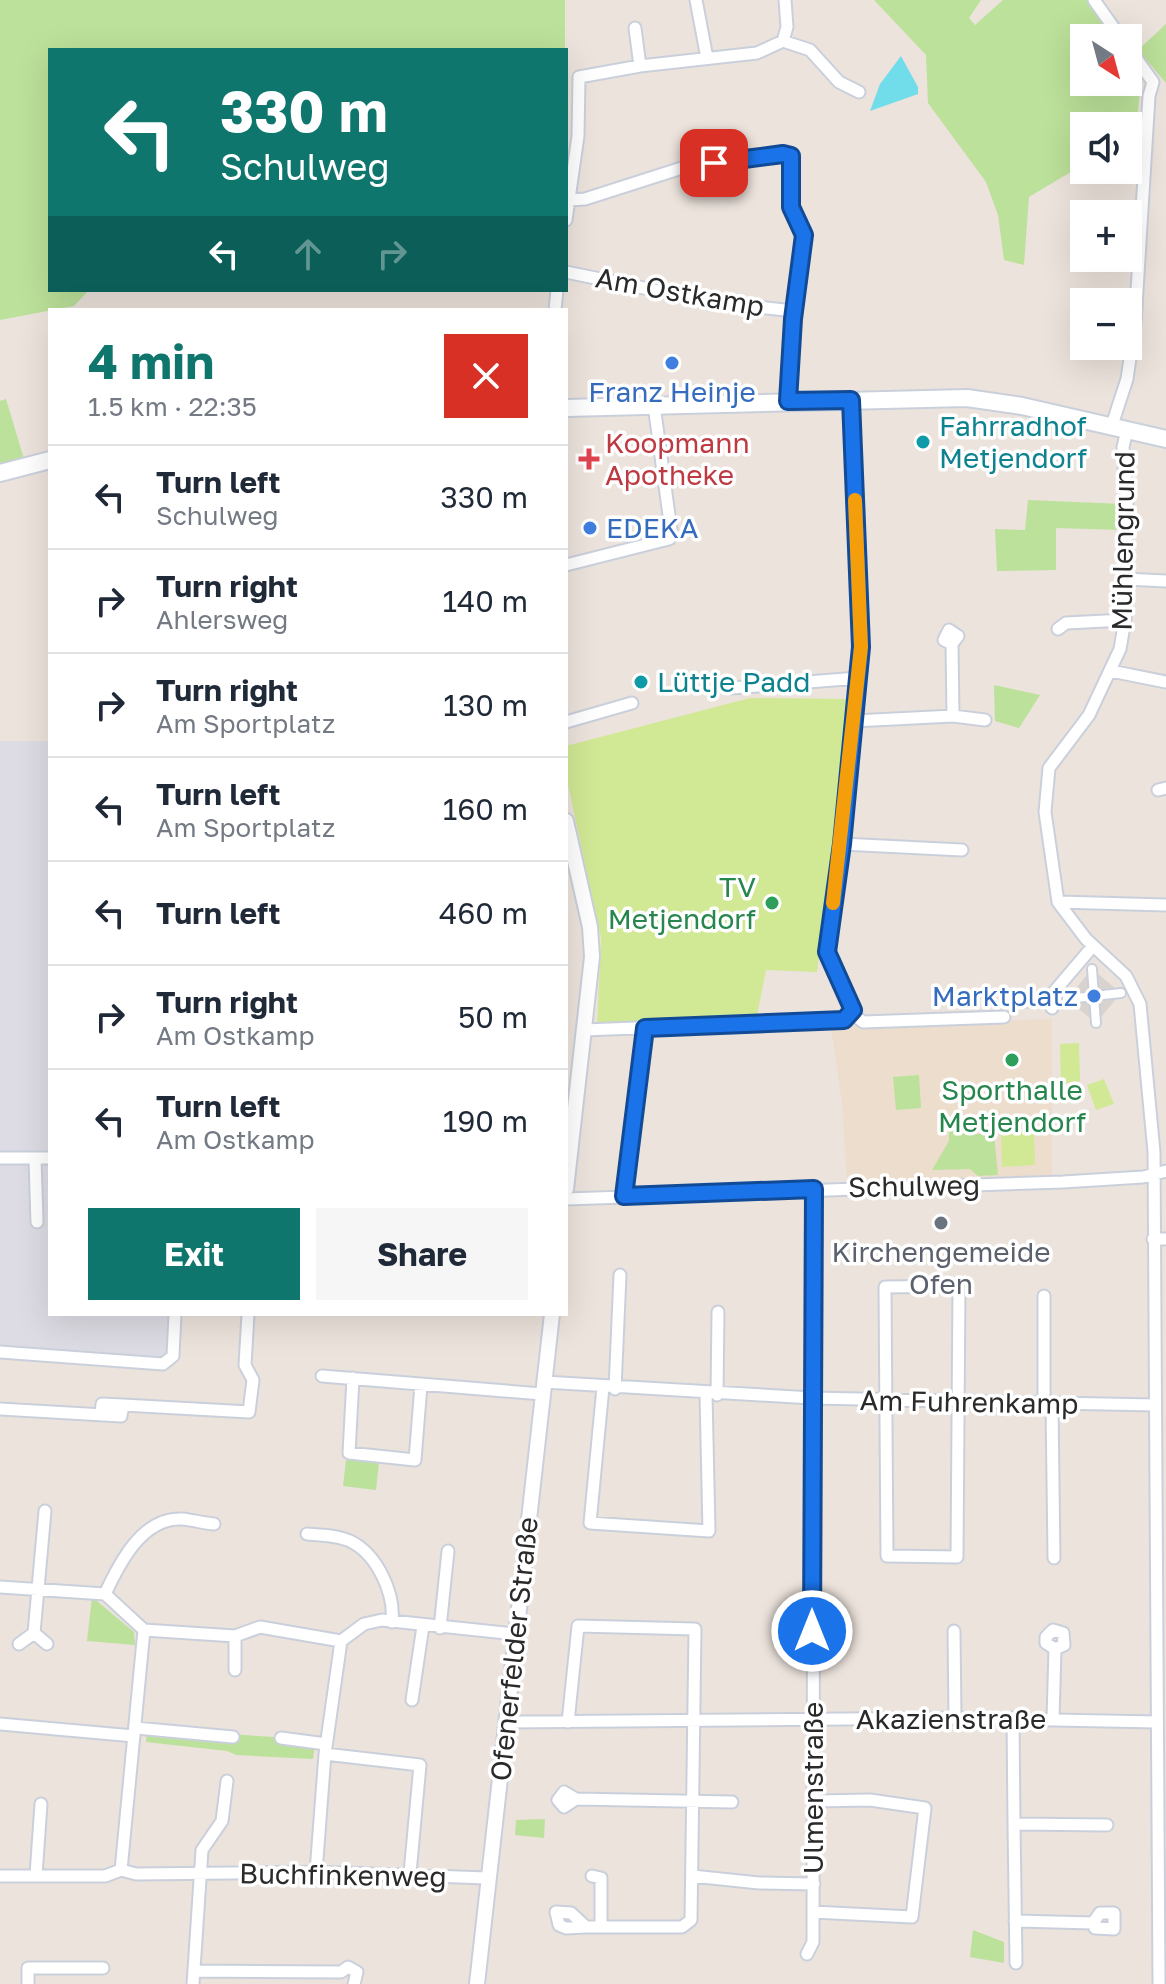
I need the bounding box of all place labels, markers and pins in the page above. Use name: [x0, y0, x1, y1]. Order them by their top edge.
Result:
pin: [680, 129, 748, 197]
marker: Franz Heinje: [663, 354, 681, 372]
place label: Franz Heinje: [588, 375, 756, 408]
place label: Fahrradhof Metjendorf: [939, 409, 1087, 474]
place label: Koopmann Apotheke: [605, 426, 750, 491]
marker: Fahrradhof Metjendorf: [914, 433, 932, 451]
marker: Koopmann Apotheke: [580, 450, 598, 468]
place label: EDEKA: [606, 511, 699, 544]
marker: EDEKA: [581, 519, 599, 537]
place label: Lüttje Padd: [657, 665, 811, 698]
marker: Lüttje Padd: [632, 673, 650, 691]
place label: TV Metjendorf: [608, 870, 756, 935]
marker: TV Metjendorf: [763, 894, 781, 912]
place label: Marktplatz: [932, 979, 1078, 1012]
marker: Marktplatz: [1085, 987, 1103, 1005]
marker: Sporthalle Metjendorf: [1003, 1051, 1021, 1069]
place label: Sporthalle Metjendorf: [938, 1073, 1086, 1138]
marker: Kirchengemeide Ofen: [932, 1214, 950, 1232]
place label: Kirchengemeide Ofen: [832, 1235, 1050, 1300]

